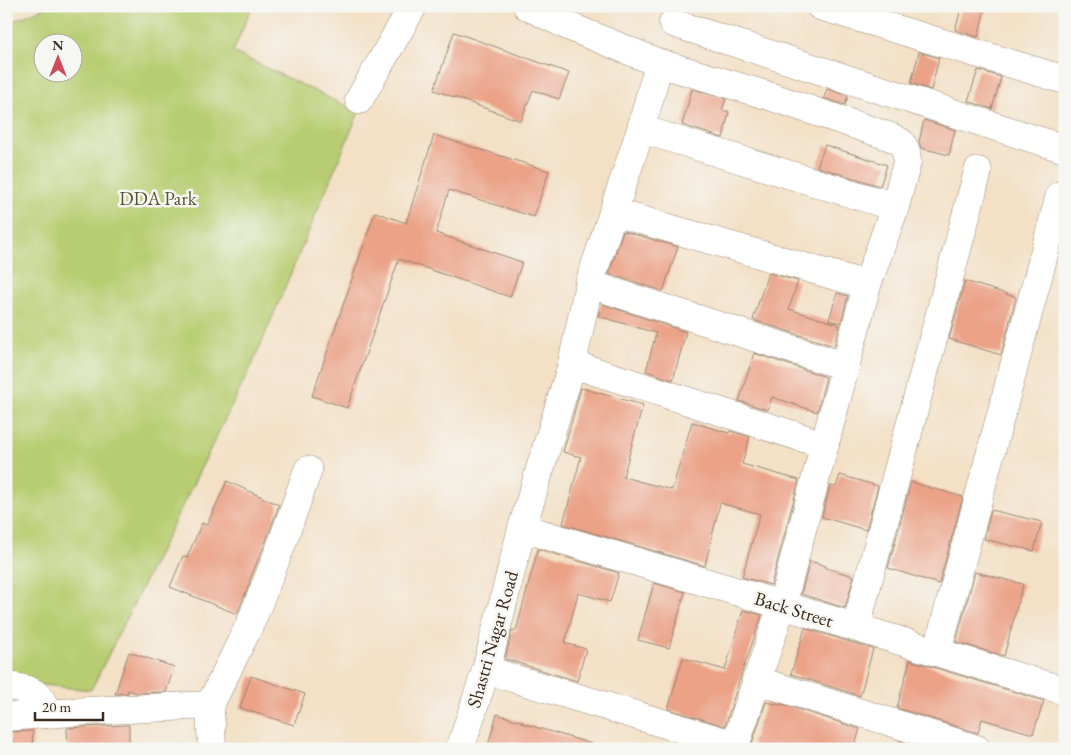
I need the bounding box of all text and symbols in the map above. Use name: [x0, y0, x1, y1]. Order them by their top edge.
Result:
north arrow: [32, 32, 82, 82]
text: N: [52, 36, 64, 54]
park label: DDA Park: [119, 186, 198, 211]
street label: Shastri Nagar Road: [461, 567, 524, 711]
street label: Back Street: [752, 586, 836, 633]
scale bar: [35, 690, 102, 722]
text: 20 m: [42, 697, 71, 716]

